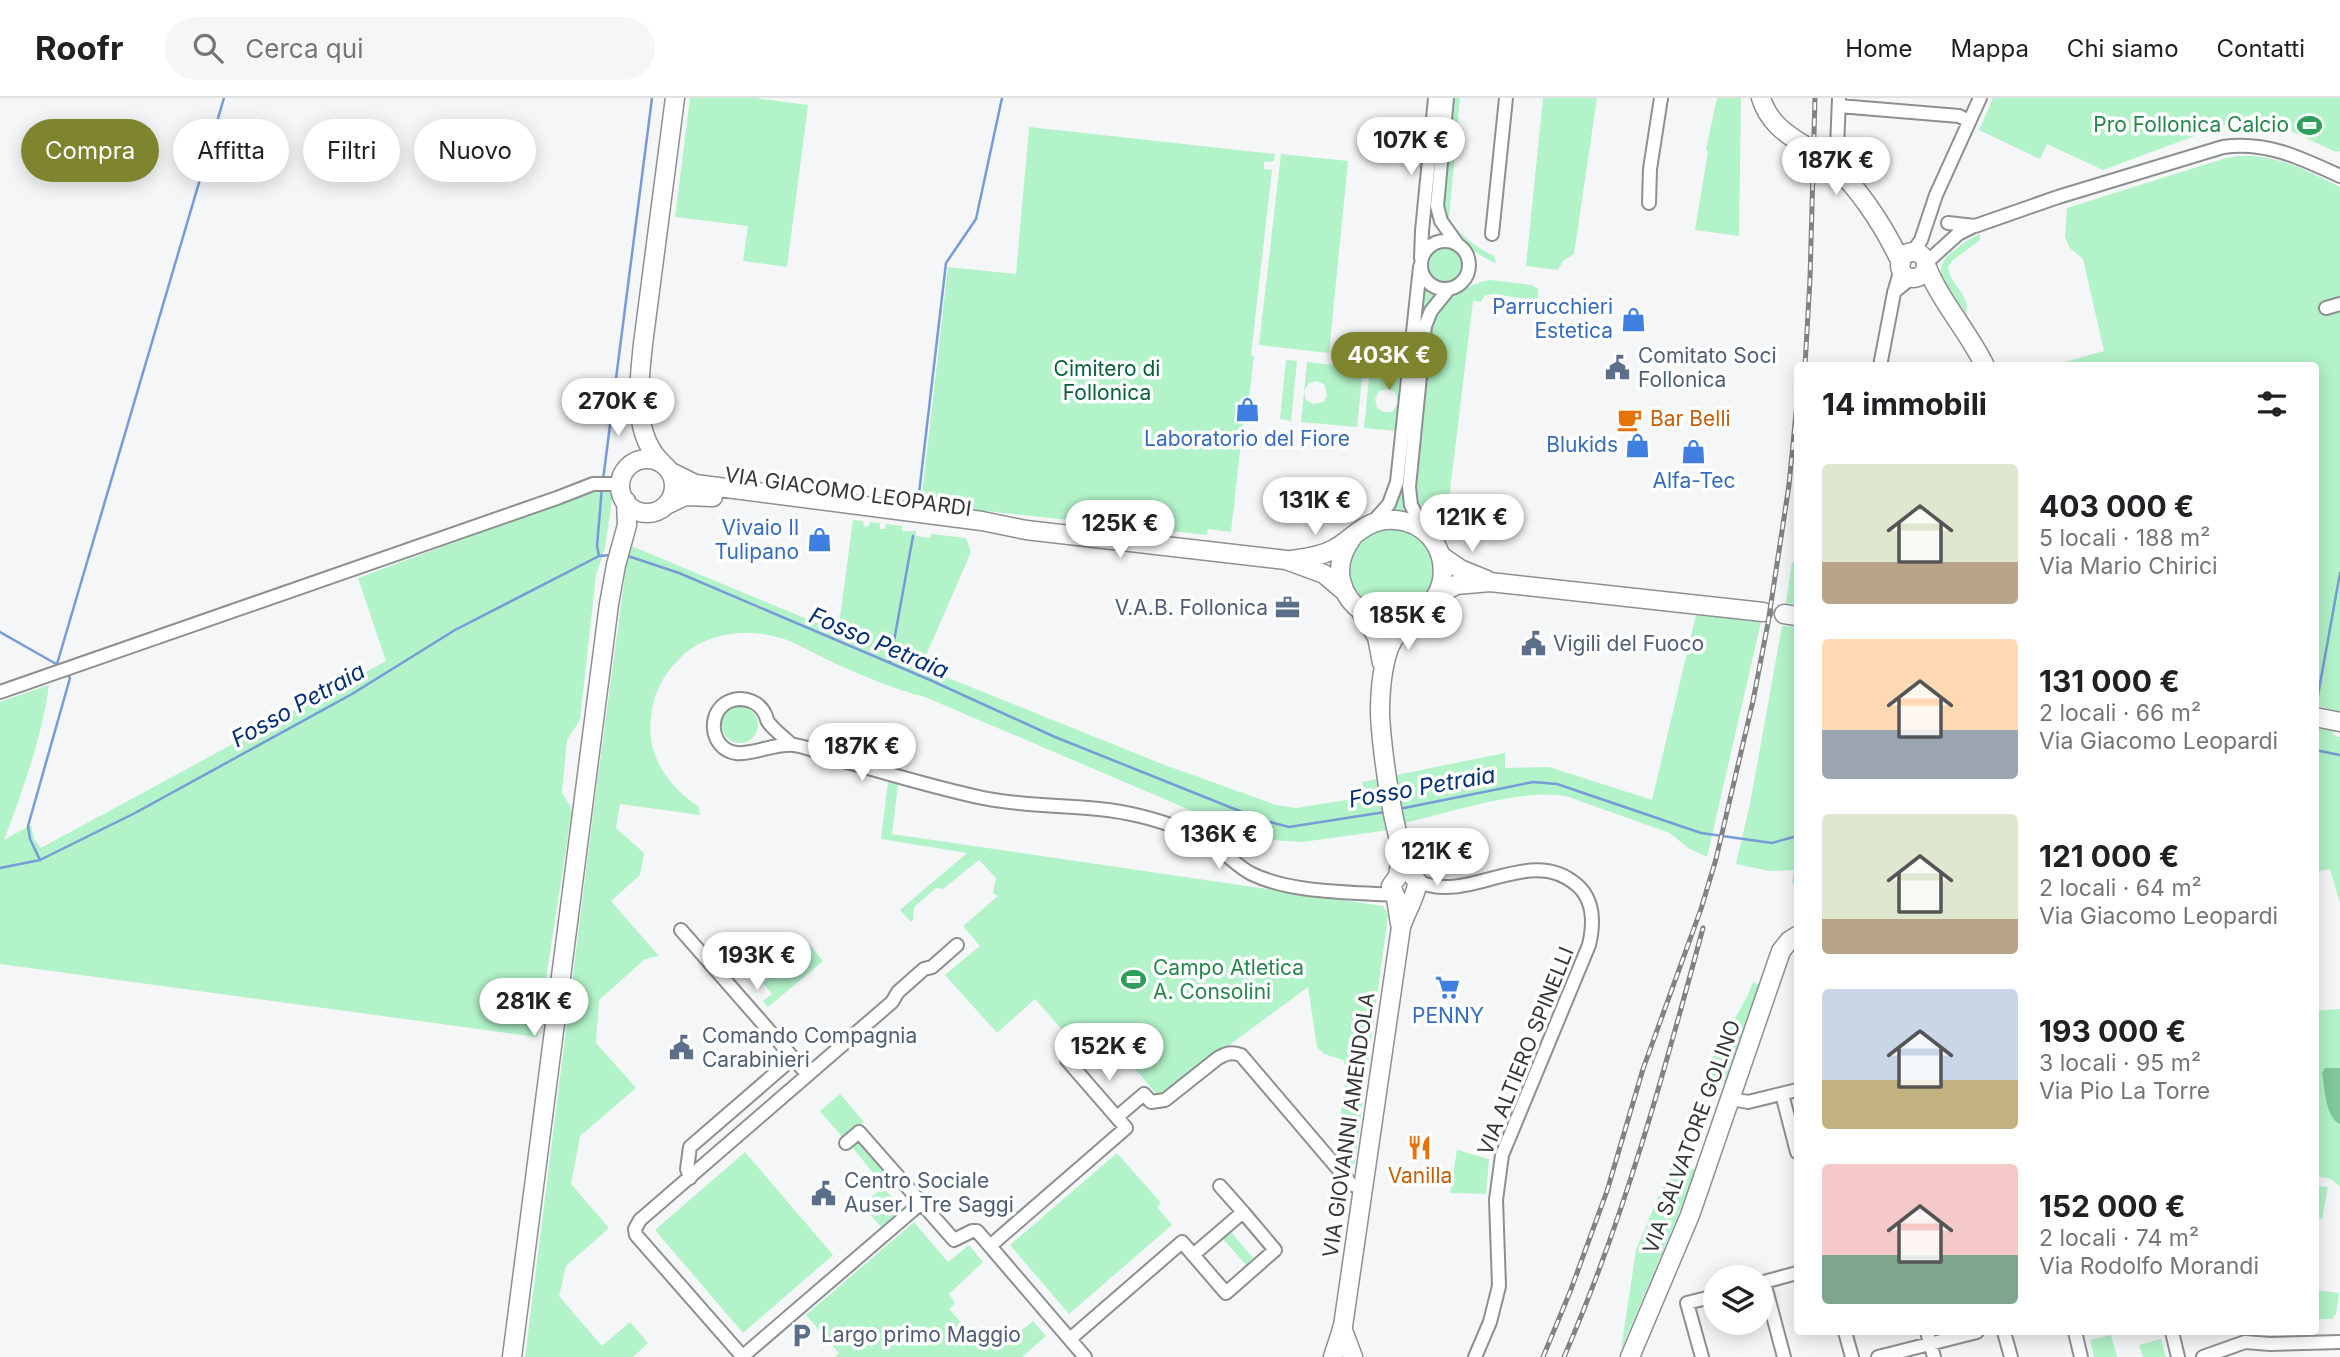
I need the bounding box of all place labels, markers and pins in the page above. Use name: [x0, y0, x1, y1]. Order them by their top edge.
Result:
sports icon: Pro Follonica Calcio: [2295, 111, 2323, 139]
place label: Pro Follonica Calcio: [2093, 112, 2289, 137]
pin: 107K €: [1354, 118, 1468, 177]
pin: 187K €: [1779, 138, 1893, 197]
place label: Parrucchieri Estetica: [1492, 294, 1613, 343]
shop icon: Parrucchieri Estetica: [1619, 305, 1647, 333]
pin: 403K €: [1332, 332, 1446, 392]
place label: Comitato Soci Follonica: [1638, 343, 1777, 392]
public building icon: Comitato Soci Follonica: [1604, 354, 1632, 382]
pin: 270K €: [561, 378, 675, 438]
shop icon: Laboratorio del Fiore: [1233, 396, 1261, 424]
cafe icon: Bar Belli: [1616, 405, 1644, 433]
place label: Bar Belli: [1650, 406, 1731, 431]
place label: Laboratorio del Fiore: [1144, 426, 1350, 451]
shop icon: Blukids: [1624, 431, 1652, 459]
place label: Blukids: [1546, 432, 1618, 457]
shop icon: Alfa-Tec: [1680, 438, 1708, 466]
place label: Alfa-Tec: [1652, 468, 1736, 493]
pin: 131K €: [1258, 478, 1372, 537]
pin: 121K €: [1415, 494, 1529, 554]
pin: 125K €: [1063, 500, 1177, 560]
place label: Vivaio Il Tulipano: [715, 515, 799, 564]
shop icon: Vivaio Il Tulipano: [805, 526, 833, 554]
pin: 185K €: [1351, 592, 1465, 652]
office icon: V.A.B. Follonica: [1274, 594, 1302, 622]
place label: V.A.B. Follonica: [1115, 595, 1268, 620]
public building icon: Vigili del Fuoco: [1519, 630, 1547, 658]
place label: Vigili del Fuoco: [1553, 631, 1704, 656]
pin: 187K €: [805, 724, 919, 783]
pin: 136K €: [1162, 812, 1276, 871]
pin: 121K €: [1380, 828, 1494, 888]
pin: 193K €: [700, 932, 814, 992]
place label: Campo Atletica A. Consolini: [1153, 955, 1304, 1004]
sports icon: Campo Atletica A. Consolini: [1119, 966, 1147, 994]
supermarket icon: PENNY: [1434, 973, 1462, 1001]
pin: 281K €: [477, 978, 591, 1038]
place label: PENNY: [1412, 1003, 1484, 1028]
place label: Comando Compagnia Carabinieri: [702, 1023, 917, 1072]
pin: 152K €: [1052, 1024, 1166, 1083]
public building icon: Comando Compagnia Carabinieri: [668, 1034, 696, 1062]
restaurant icon: Vanilla: [1406, 1133, 1434, 1161]
place label: Vanilla: [1388, 1163, 1452, 1188]
place label: Centro Sociale Auser I Tre Saggi: [844, 1168, 1014, 1217]
public building icon: Centro Sociale Auser I Tre Saggi: [810, 1179, 838, 1207]
parking icon: Largo primo Maggio: [787, 1321, 815, 1349]
place label: Largo primo Maggio: [821, 1322, 1021, 1347]

